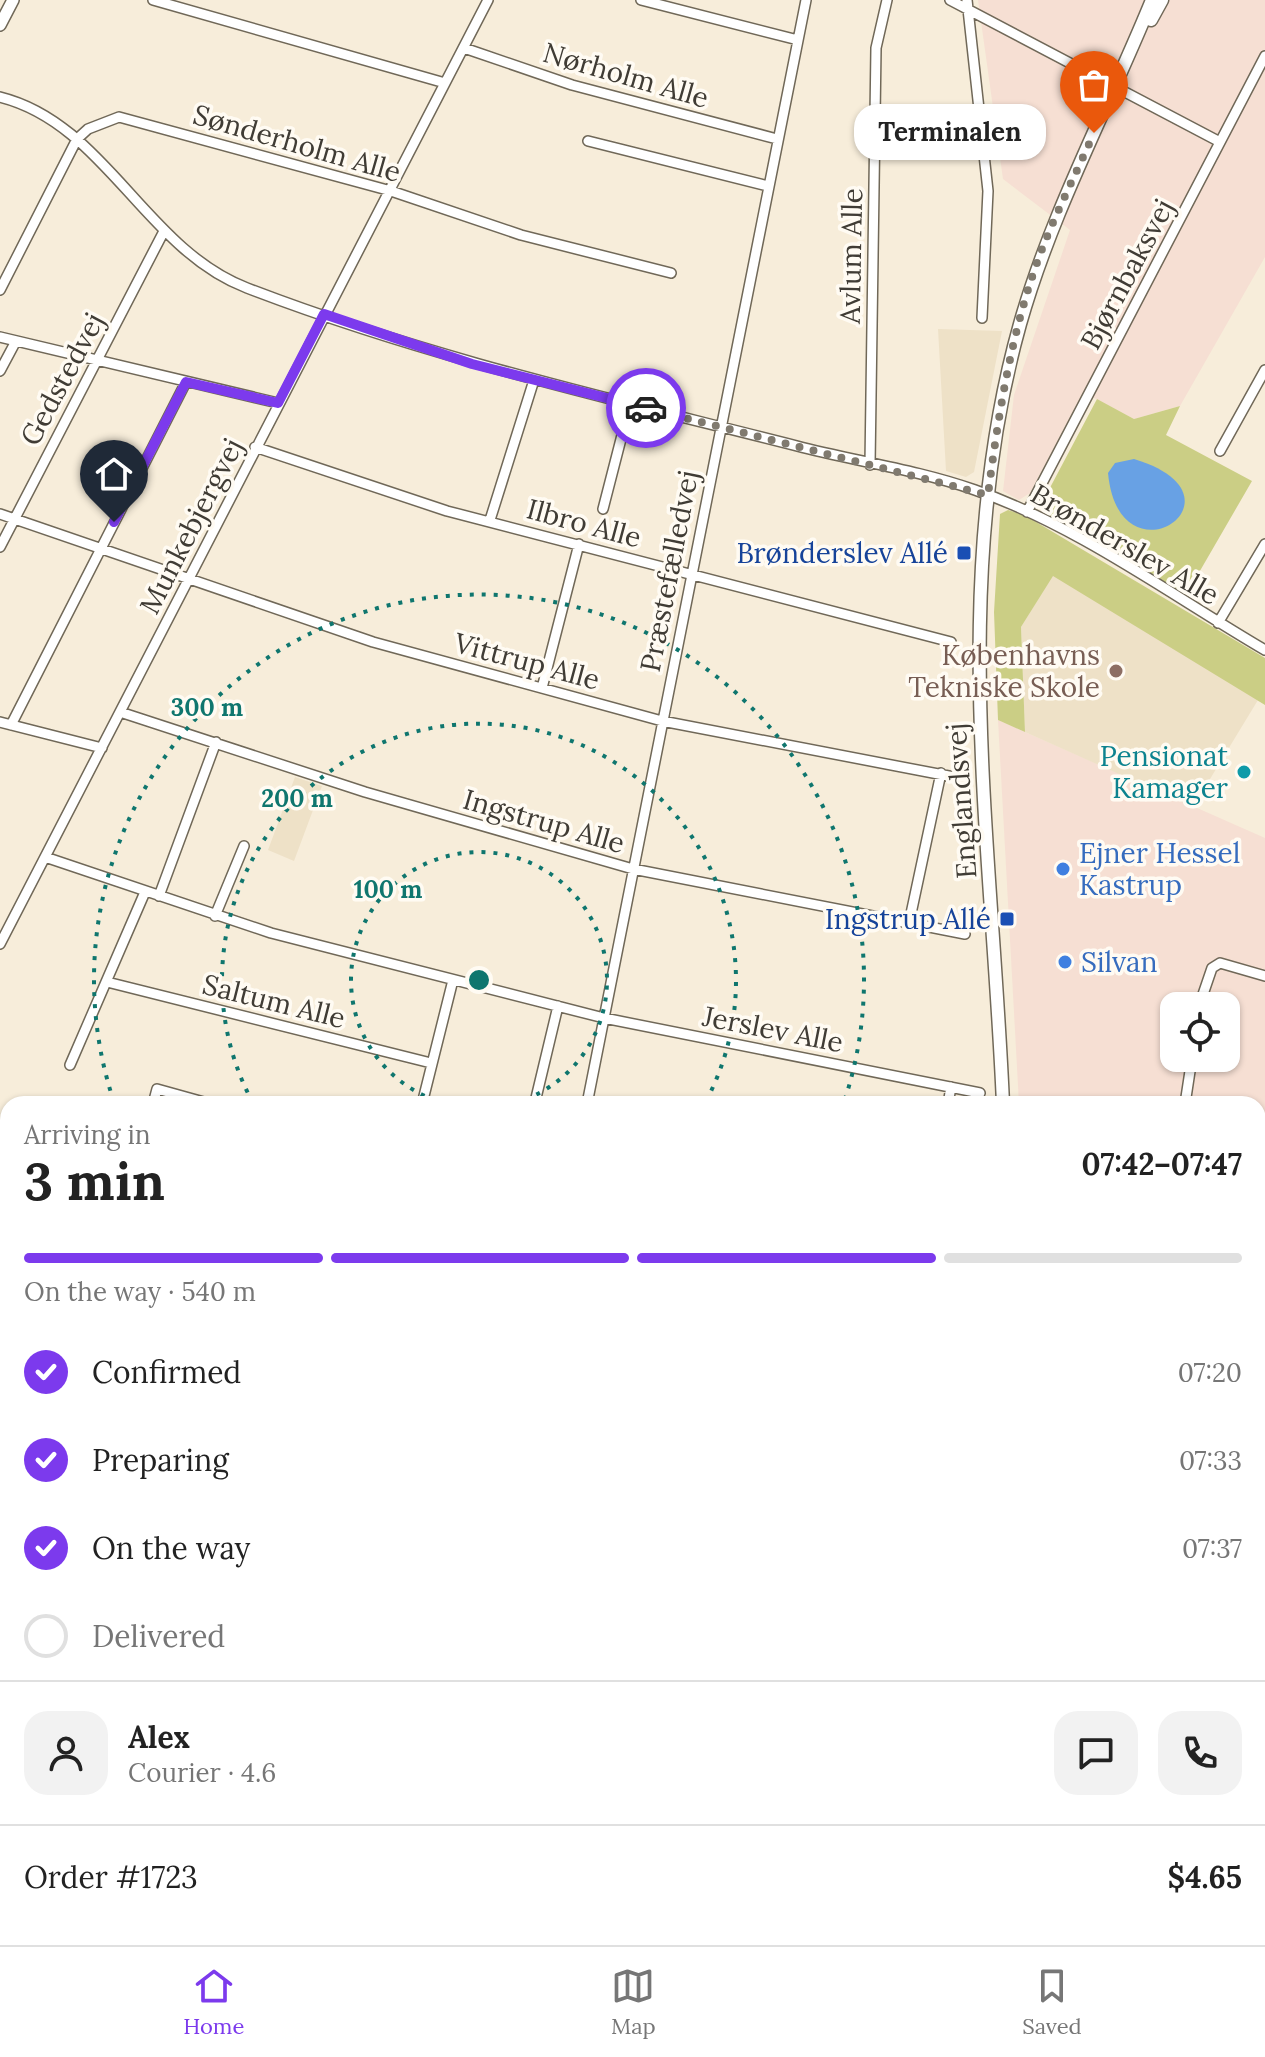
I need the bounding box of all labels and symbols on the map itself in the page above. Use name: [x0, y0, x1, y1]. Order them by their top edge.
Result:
street label: Nørholm Alle: [539, 34, 713, 116]
pin: [1060, 51, 1128, 133]
street label: Sønderholm Alle: [189, 96, 405, 190]
callout: Terminalen: [854, 105, 1046, 161]
street label: Avlum Alle: [832, 188, 870, 325]
street label: Bjørnbaksvej: [1072, 193, 1182, 355]
street label: Gedstedvej: [12, 307, 112, 451]
courier: [606, 368, 686, 448]
street label: Munkebjergvej: [131, 432, 251, 620]
pin: [80, 440, 148, 522]
street label: Præstefælledvej: [632, 467, 706, 675]
street label: Brønderslev Alle: [1024, 476, 1226, 612]
street label: Ilbro Alle: [523, 490, 645, 556]
place label: Brønderslev Allé: [736, 535, 948, 571]
marker: Brønderslev Allé: [955, 544, 973, 562]
street label: Vittrup Alle: [449, 624, 604, 698]
place label: Københavns Tekniske Skole: [908, 637, 1100, 705]
marker: Københavns Tekniske Skole: [1107, 662, 1125, 680]
text: 300 m: [171, 692, 243, 723]
street label: Englandsvej: [938, 722, 984, 880]
place label: Pensionat Kamager: [1100, 738, 1228, 806]
marker: Pensionat Kamager: [1235, 763, 1253, 781]
street label: Ingstrup Alle: [459, 781, 629, 861]
text: 200 m: [261, 783, 333, 814]
place label: Ejner Hessel Kastrup: [1079, 835, 1240, 903]
marker: Ejner Hessel Kastrup: [1054, 860, 1072, 878]
text: 100 m: [354, 874, 422, 905]
place label: Ingstrup Allé: [825, 901, 991, 937]
marker: Ingstrup Allé: [998, 910, 1016, 928]
place label: Silvan: [1081, 944, 1157, 980]
marker: Silvan: [1056, 953, 1074, 971]
street label: Saltum Alle: [199, 966, 349, 1036]
centre of rings: [465, 966, 493, 994]
street label: Jerslev Alle: [699, 998, 846, 1060]

